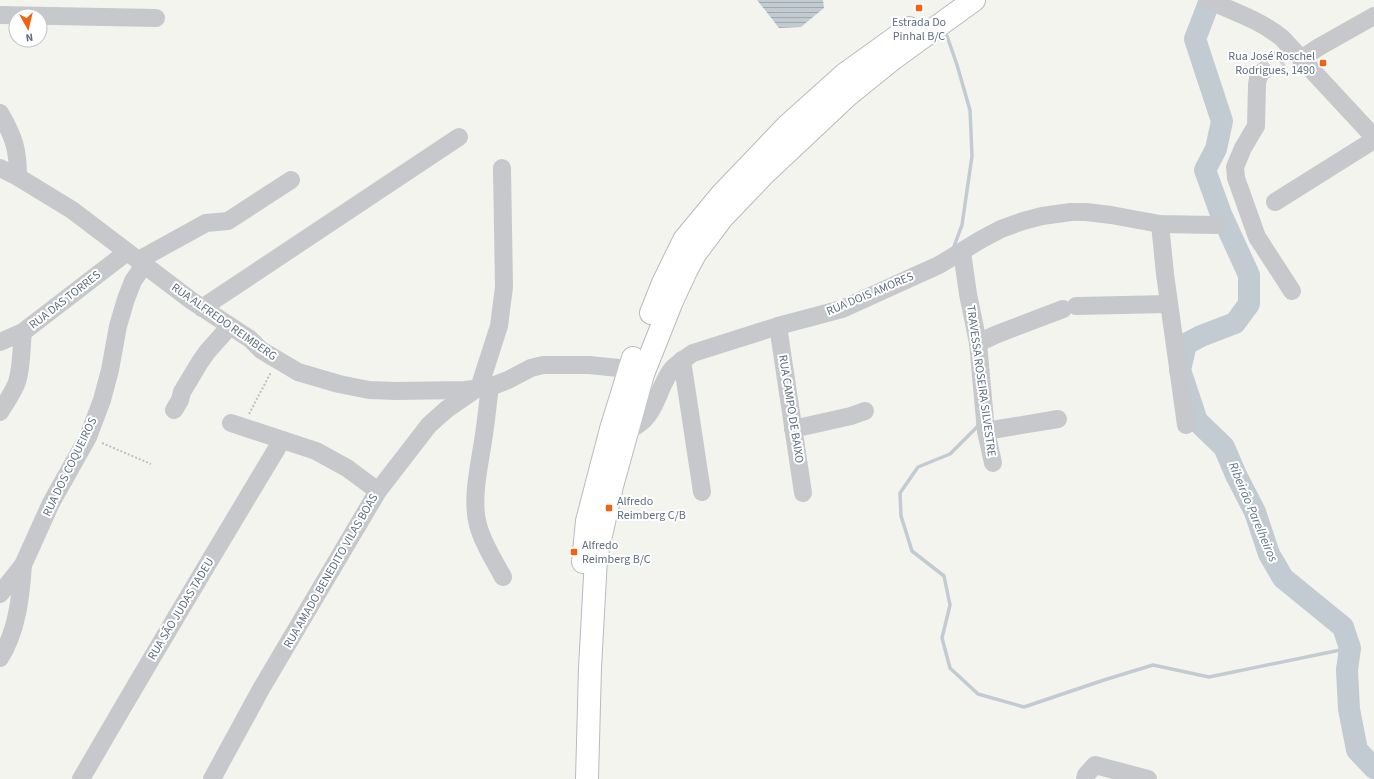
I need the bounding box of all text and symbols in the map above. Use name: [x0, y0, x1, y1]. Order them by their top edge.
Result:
marker: Estrada Do Pinhal B/C: [914, 3, 924, 13]
north arrow: [8, 8, 48, 48]
place label: Estrada Do Pinhal B/C: [892, 14, 946, 45]
text: N: [25, 29, 34, 45]
place label: Rua José Roschel Rodrigues, 1490: [1228, 48, 1315, 79]
marker: Rua José Roschel Rodrigues, 1490: [1318, 58, 1328, 68]
street label: RUA DAS TORRES: [26, 267, 104, 333]
street label: RUA DOIS AMORES: [824, 268, 916, 320]
street label: RUA ALFREDO REIMBERG: [168, 279, 280, 365]
street label: TRAVESSA ROSEIRA SILVESTRE: [962, 304, 1000, 458]
street label: RUA CAMPO DE BAIXO: [774, 354, 808, 464]
street label: RUA DOS COQUEIROS: [39, 415, 101, 519]
water label: Ribeirão Parelheiros: [1224, 459, 1282, 565]
street label: RUA AMADO BENEDITO VILAS BOAS: [280, 491, 382, 651]
place label: Alfredo Reimberg C/B: [617, 493, 686, 524]
marker: Alfredo Reimberg C/B: [604, 503, 614, 513]
place label: Alfredo Reimberg B/C: [582, 537, 651, 568]
marker: Alfredo Reimberg B/C: [569, 547, 579, 557]
street label: RUA SÃO JUDAS TADEU: [144, 555, 218, 663]

